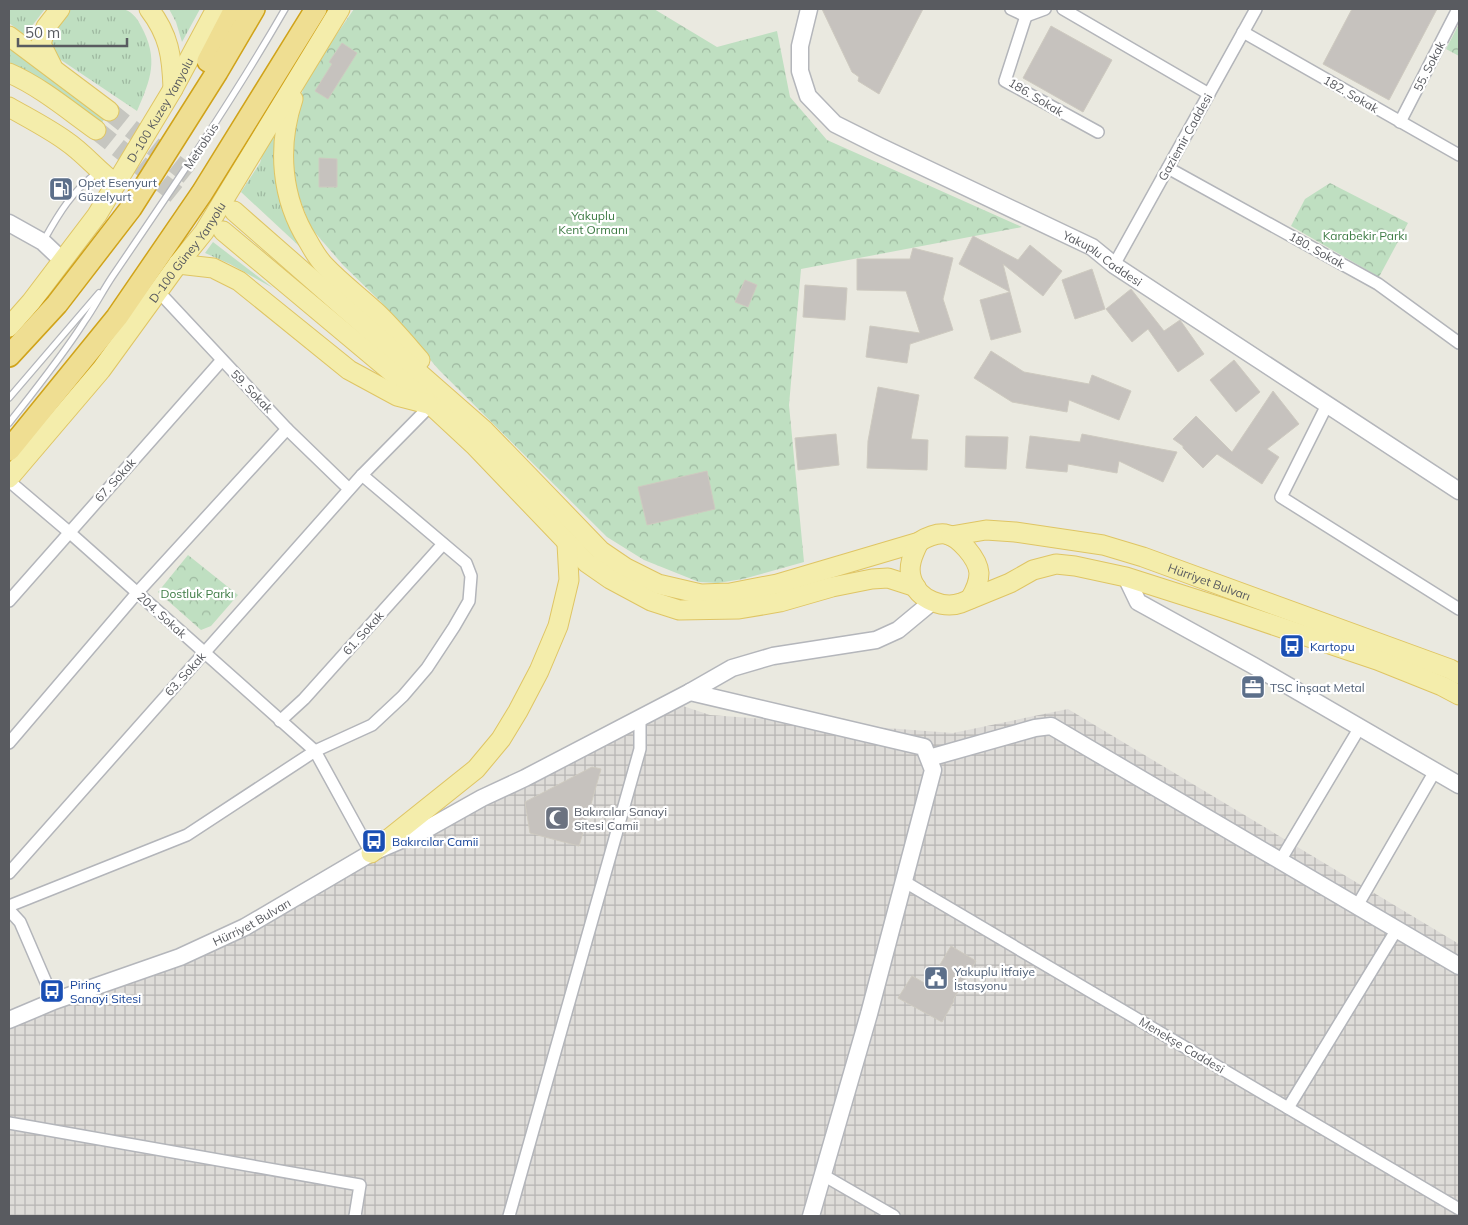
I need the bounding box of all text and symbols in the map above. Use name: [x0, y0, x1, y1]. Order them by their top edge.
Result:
scale bar: [18, 15, 126, 47]
text: 50 m: [25, 23, 60, 42]
street label: 55. Sokak: [1410, 38, 1448, 94]
street label: D-100 Kuzey Yanyolu: [123, 55, 196, 165]
street label: 182. Sokak: [1321, 72, 1382, 116]
street label: 186. Sokak: [1006, 75, 1067, 120]
street label: Gaziemir Caddesi: [1155, 91, 1215, 183]
street label: Metrobüs: [180, 120, 222, 172]
place label: Opet Esenyurt Güzelyurt: [78, 175, 157, 204]
fuel station icon: Opet Esenyurt Güzelyurt: [48, 176, 74, 202]
street label: D-100 Güney Yanyolu: [145, 199, 228, 305]
park label: Yakuplu Kent Ormanı: [558, 208, 628, 237]
street label: Yakuplu Caddesi: [1060, 226, 1145, 289]
park label: Karabekir Parkı: [1323, 228, 1407, 243]
street label: 180. Sokak: [1287, 229, 1348, 272]
street label: 59. Sokak: [228, 366, 277, 416]
street label: 67. Sokak: [91, 454, 139, 505]
street label: Hürriyet Bulvarı: [1166, 559, 1253, 603]
park label: Dostluk Parkı: [160, 586, 234, 601]
street label: 204. Sokak: [134, 589, 190, 642]
street label: 61. Sokak: [339, 607, 387, 658]
bus stop icon: Kartopu: [1279, 633, 1305, 659]
place label: Kartopu: [1310, 639, 1355, 654]
street label: 63. Sokak: [161, 648, 209, 699]
office icon: TSC İnşaat Metal: [1240, 674, 1266, 700]
place label: TSC İnşaat Metal: [1270, 680, 1365, 695]
place label: Bakırcılar Sanayi Sitesi Camii: [574, 804, 667, 833]
mosque icon: Bakırcılar Sanayi Sitesi Camii: [544, 805, 570, 831]
bus stop icon: Bakırcılar Camii: [361, 828, 387, 854]
place label: Bakırcılar Camii: [392, 834, 479, 849]
street label: Hürriyet Bulvarı: [210, 895, 293, 949]
place label: Yakuplu İtfaiye İstasyonu: [953, 964, 1035, 993]
public building icon: Yakuplu İtfaiye İstasyonu: [923, 965, 949, 991]
place label: Pirinç Sanayi Sitesi: [70, 977, 141, 1006]
bus stop icon: Pirinç Sanayi Sitesi: [39, 978, 65, 1004]
street label: Menekşe Caddesi: [1137, 1014, 1228, 1076]

